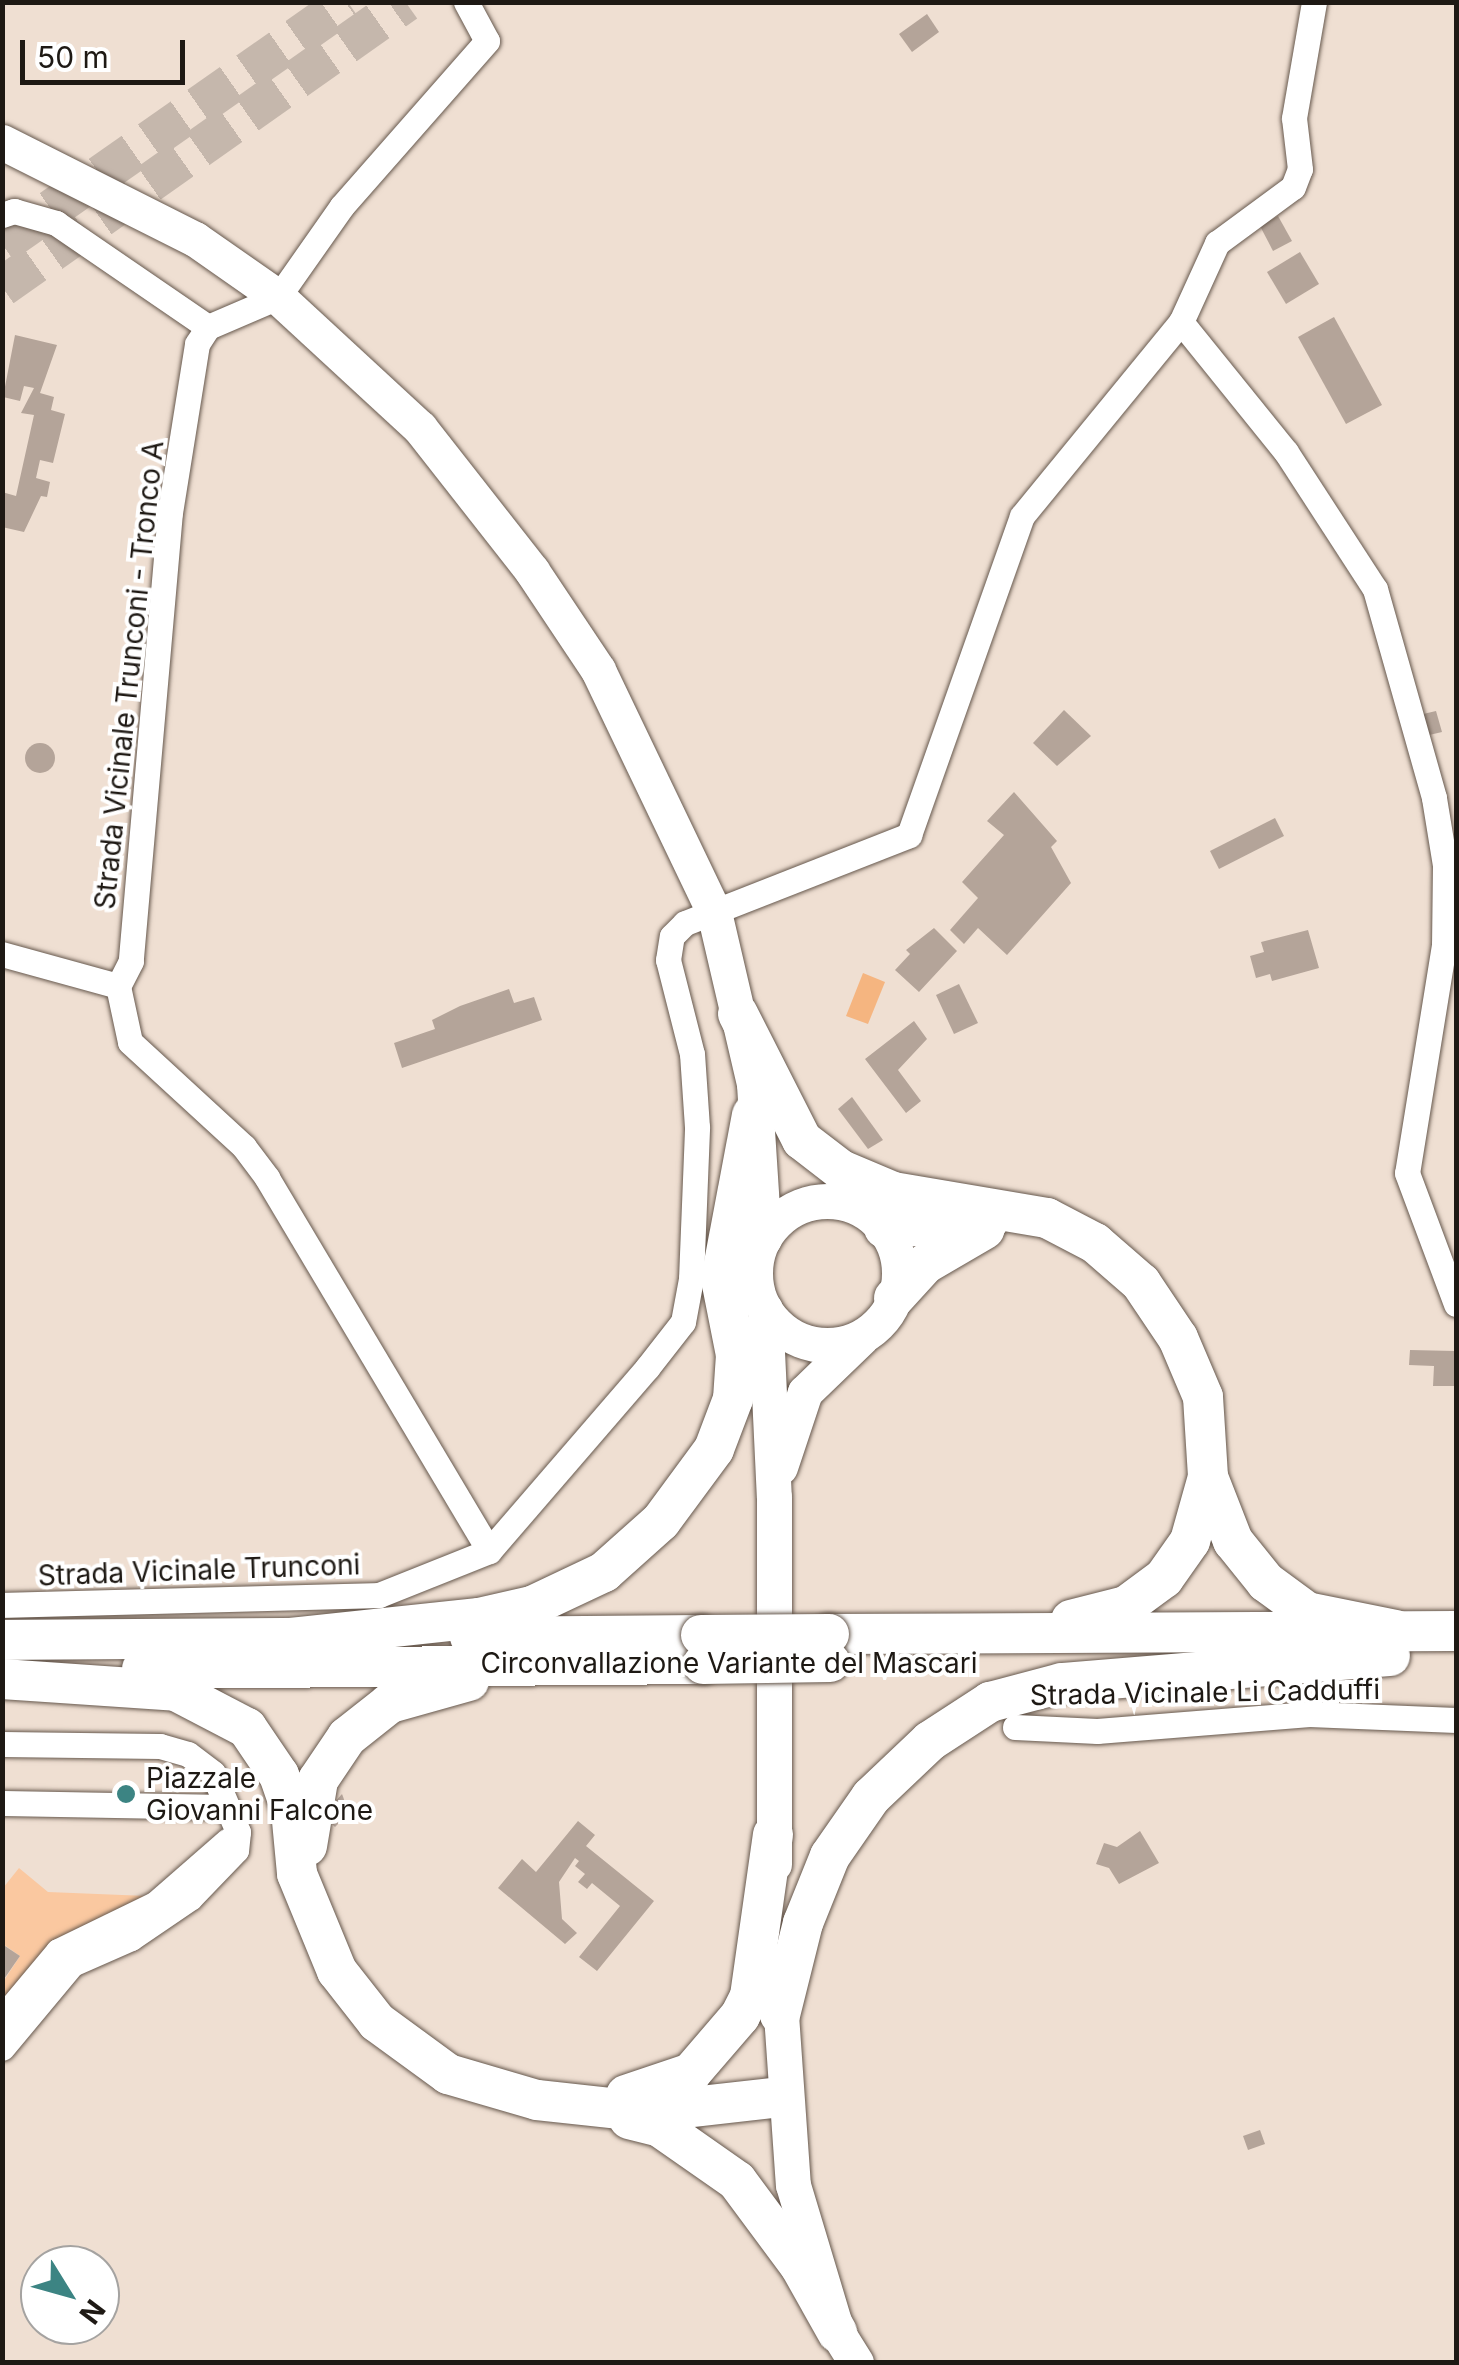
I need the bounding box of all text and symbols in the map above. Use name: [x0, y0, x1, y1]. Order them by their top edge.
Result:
scale bar: [25, 20, 190, 82]
text: 50 m: [37, 39, 109, 75]
street label: Strada Vicinale Trunconi - Tronco A: [88, 439, 170, 911]
street label: Strada Vicinale Trunconi: [37, 1548, 361, 1592]
street label: Circonvallazione Variante del Mascari: [480, 1646, 978, 1680]
street label: Strada Vicinale Li Cadduffi: [1030, 1672, 1380, 1712]
place label: Piazzale Giovanni Falcone: [146, 1761, 373, 1827]
marker: Piazzale Giovanni Falcone: [115, 1783, 137, 1805]
north arrow: [20, 2245, 120, 2345]
text: N: [72, 2293, 112, 2331]

